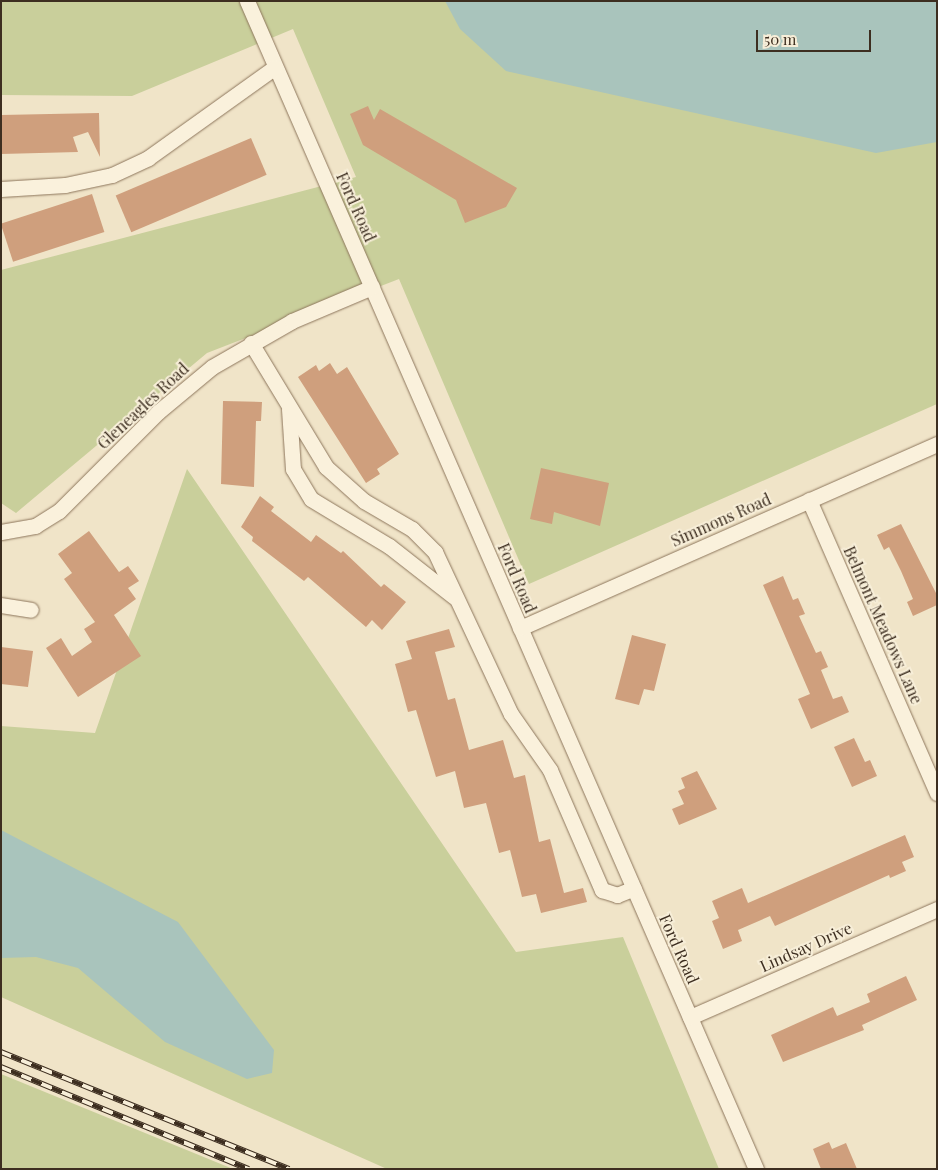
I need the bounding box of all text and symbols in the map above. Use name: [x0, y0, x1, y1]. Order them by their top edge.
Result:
scale bar: [758, 20, 873, 52]
text: 50 m: [764, 29, 796, 49]
street label: Ford Road: [332, 169, 380, 245]
street label: Gleneagles Road: [93, 359, 193, 453]
street label: Simmons Road: [668, 489, 774, 551]
street label: Ford Road: [494, 540, 540, 616]
street label: Belmont Meadows Lane: [839, 543, 927, 707]
street label: Ford Road: [655, 911, 703, 987]
street label: Lindsay Drive: [757, 918, 855, 976]

